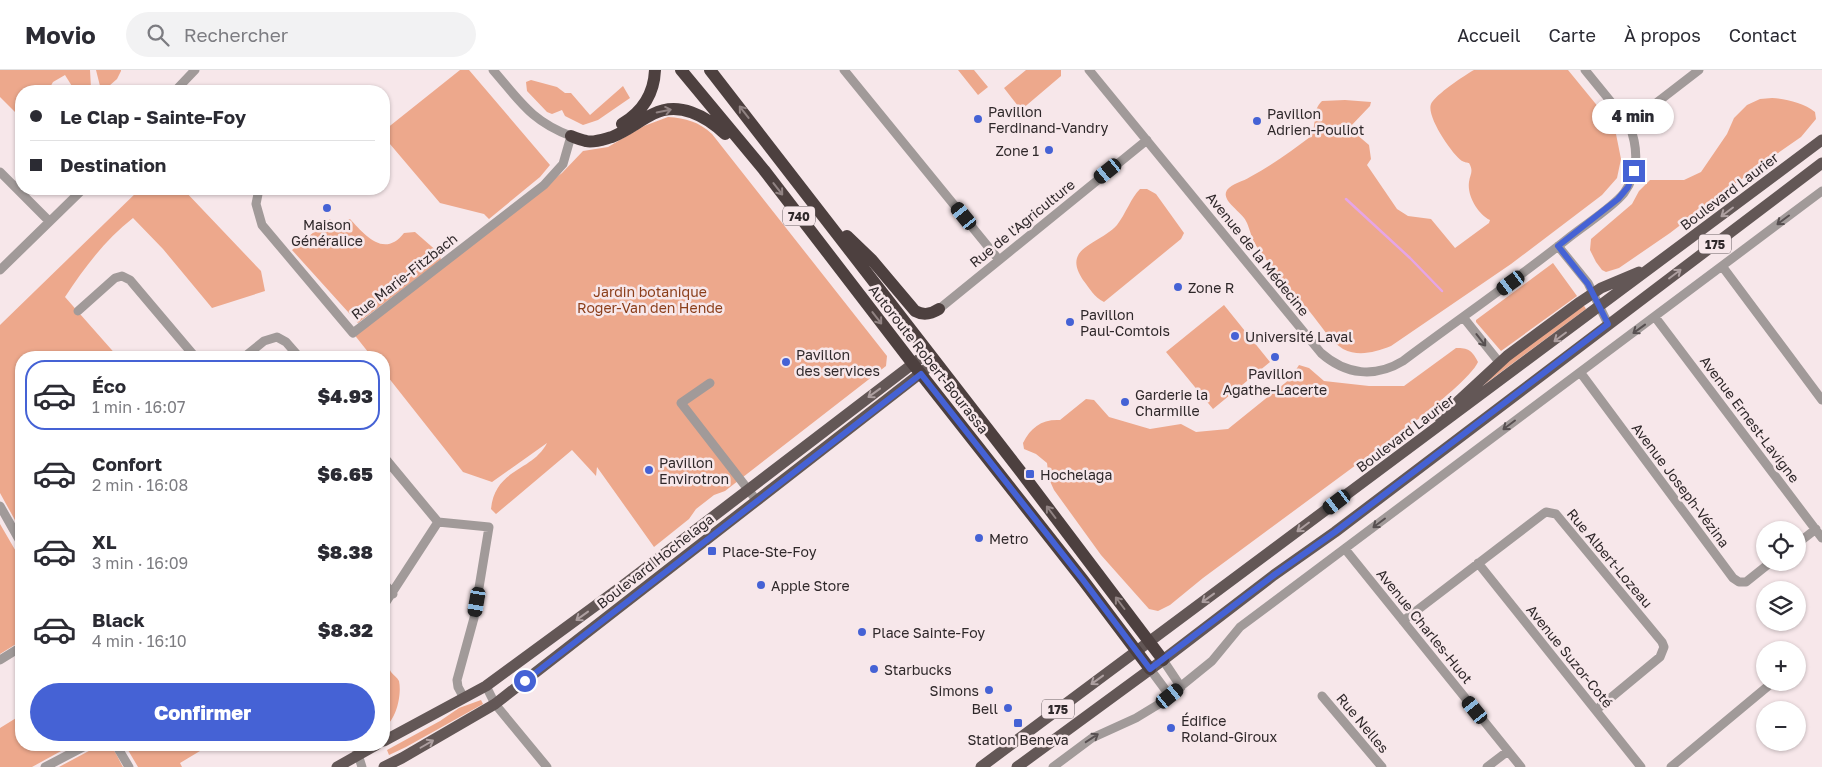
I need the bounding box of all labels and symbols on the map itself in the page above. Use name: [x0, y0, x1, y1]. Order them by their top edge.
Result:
callout: 4 min: [1593, 98, 1675, 134]
place label: Pavillon Ferdinand-Vandry: [988, 103, 1109, 136]
place label: Pavillon Adrien-Pouliot: [1267, 105, 1364, 138]
one-way arrow: [656, 106, 672, 116]
one-way arrow: [739, 106, 750, 119]
marker: Pavillon Ferdinand-Vandry: [972, 113, 984, 125]
marker: Pavillon Adrien-Pouliot: [1251, 115, 1263, 127]
place label: Zone 1: [995, 142, 1039, 159]
marker: Zone 1: [1043, 144, 1055, 156]
street label: Boulevard Laurier: [1677, 148, 1782, 233]
car: [1091, 156, 1124, 186]
route end: [1623, 160, 1645, 182]
street label: Rue de l'Agriculture: [966, 175, 1078, 271]
one-way arrow: [773, 182, 784, 195]
street label: Avenue de la Médecine: [1203, 189, 1313, 319]
car: [948, 200, 979, 232]
marker: Maison Généralice: [321, 202, 333, 214]
road number: 740: [783, 206, 815, 226]
one-way arrow: [1721, 206, 1734, 217]
one-way arrow: [1777, 215, 1790, 226]
place label: Maison Généralice: [291, 216, 363, 249]
street label: Rue Marie-Fitzbach: [348, 229, 460, 323]
road number: 175: [1699, 234, 1731, 253]
car: [1494, 268, 1527, 298]
one-way arrow: [1668, 268, 1681, 279]
place label: Zone R: [1188, 279, 1234, 296]
street label: Autoroute Robert-Bourassa: [866, 281, 992, 437]
marker: Zone R: [1172, 281, 1184, 293]
park label: Jardin botanique Roger-Van den Hende: [577, 283, 723, 316]
place label: Pavillon Paul-Comtois: [1080, 306, 1170, 339]
one-way arrow: [872, 311, 883, 324]
marker: Pavillon Paul-Comtois: [1064, 316, 1076, 328]
one-way arrow: [1632, 324, 1646, 334]
place label: Université Laval: [1245, 328, 1353, 345]
marker: Université Laval: [1229, 330, 1241, 342]
one-way arrow: [1554, 331, 1567, 342]
one-way arrow: [1476, 333, 1487, 346]
place label: Pavillon des services: [796, 346, 880, 379]
marker: Pavillon Agathe-Lacerte: [1269, 351, 1281, 363]
street label: Avenue Ernest-Lavigne: [1697, 352, 1803, 486]
marker: Pavillon des services: [780, 356, 792, 368]
place label: Pavillon Agathe-Lacerte: [1223, 365, 1327, 398]
place label: Garderie la Charmille: [1135, 386, 1208, 419]
one-way arrow: [867, 388, 881, 398]
street label: Boulevard Laurier: [1353, 390, 1458, 475]
marker: Garderie la Charmille: [1119, 396, 1131, 408]
street label: Avenue Joseph-Vézina: [1629, 419, 1733, 551]
one-way arrow: [1503, 420, 1516, 431]
place label: Pavillon Envirotron: [659, 454, 729, 487]
marker: Pavillon Envirotron: [643, 464, 655, 476]
place label: Hochelaga: [1040, 466, 1112, 483]
marker: Hochelaga: [1024, 468, 1036, 480]
car: [1320, 487, 1353, 517]
one-way arrow: [1046, 505, 1056, 519]
street label: Rue Albert-Lozeau: [1564, 505, 1656, 611]
street label: Boulevard Hochelaga: [593, 510, 717, 612]
one-way arrow: [1372, 518, 1386, 528]
one-way arrow: [1297, 522, 1310, 533]
place label: Metro: [989, 530, 1028, 547]
marker: Metro: [973, 532, 985, 544]
place label: Place-Ste-Foy: [722, 543, 817, 560]
marker: Place-Ste-Foy: [706, 545, 718, 557]
street label: Avenue Charles-Huot: [1373, 565, 1477, 687]
place label: Apple Store: [771, 577, 850, 594]
marker: Apple Store: [755, 579, 767, 591]
car: [467, 586, 486, 618]
one-way arrow: [1201, 593, 1215, 603]
one-way arrow: [1115, 596, 1125, 610]
street label: Avenue Suzor-Coté: [1523, 601, 1617, 711]
one-way arrow: [575, 611, 589, 621]
place label: Place Sainte-Foy: [872, 624, 985, 641]
marker: Place Sainte-Foy: [856, 626, 868, 638]
place label: Starbucks: [884, 661, 952, 678]
marker: Starbucks: [868, 663, 880, 675]
route start: [514, 670, 536, 692]
one-way arrow: [1090, 675, 1104, 685]
car: [1153, 681, 1186, 711]
place label: Simons: [929, 682, 979, 699]
marker: Simons: [983, 684, 995, 696]
street label: Rue Nelles: [1333, 690, 1393, 756]
car: [1459, 694, 1490, 726]
place label: Bell: [972, 700, 998, 717]
road number: 175: [1042, 700, 1074, 718]
marker: Bell: [1002, 702, 1014, 714]
place label: Édifice Roland-Giroux: [1181, 712, 1278, 745]
marker: Station Beneva: [1012, 717, 1024, 729]
marker: Édifice Roland-Giroux: [1165, 722, 1177, 734]
place label: Station Beneva: [967, 731, 1069, 748]
one-way arrow: [1085, 733, 1099, 743]
one-way arrow: [419, 739, 434, 749]

